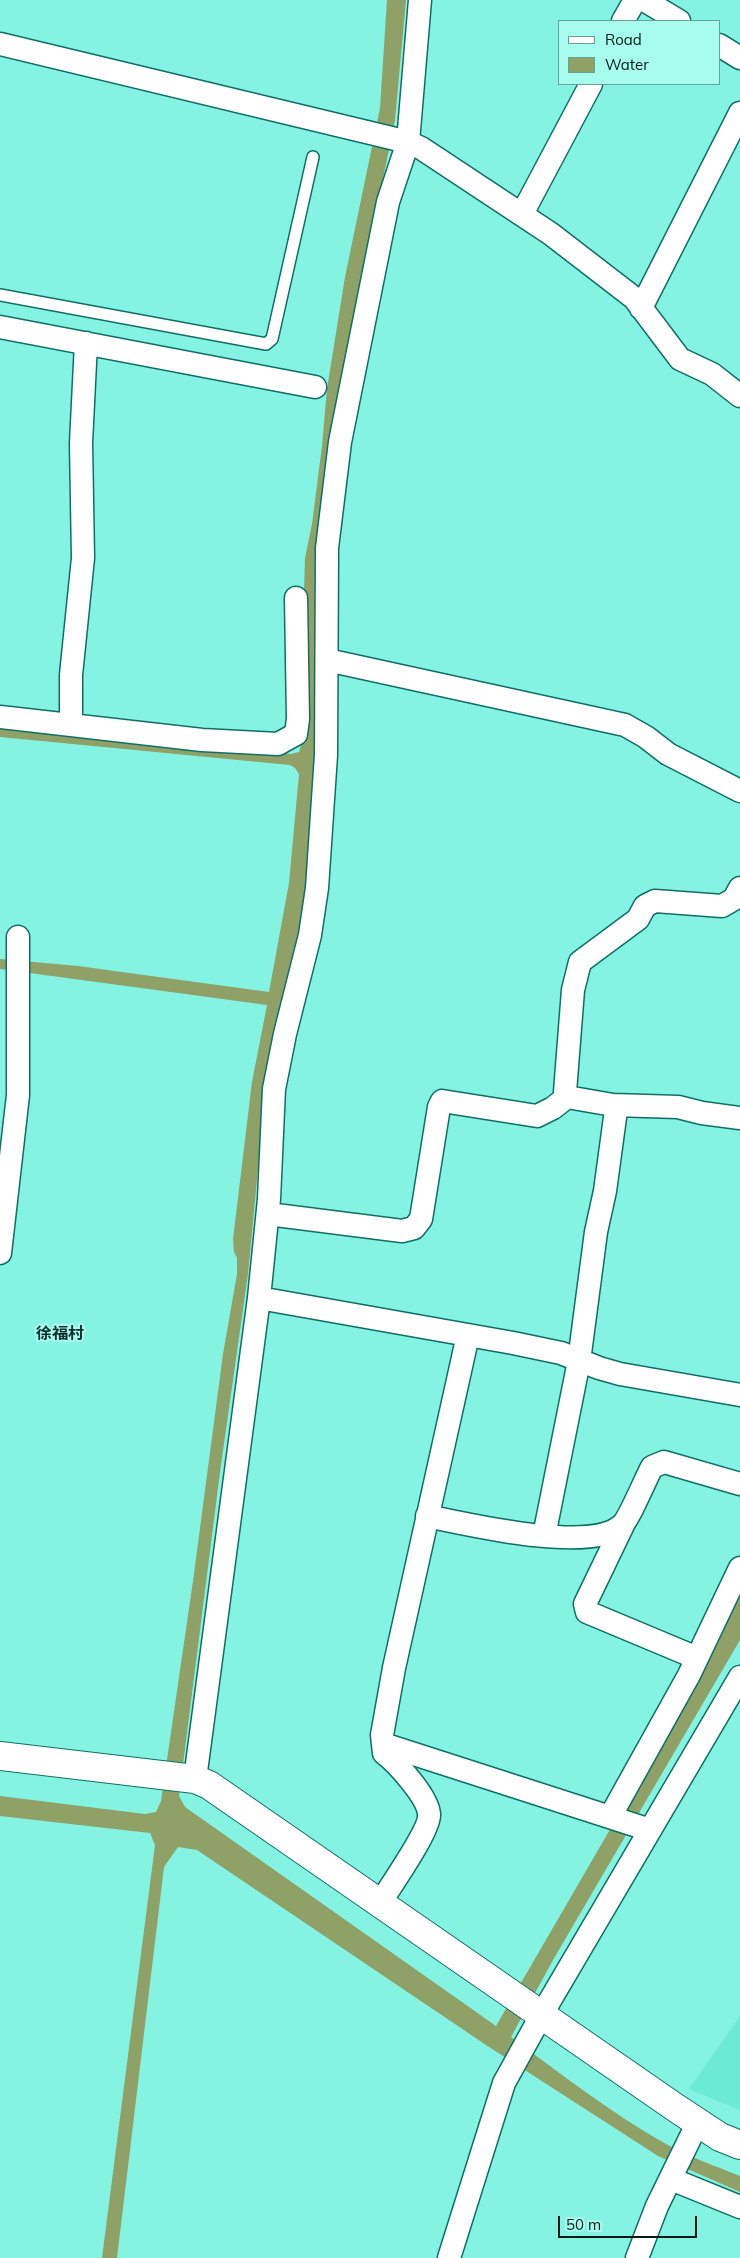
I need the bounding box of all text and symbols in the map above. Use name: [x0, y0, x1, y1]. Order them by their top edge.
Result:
legend: [558, 20, 720, 85]
text: Road: [605, 30, 642, 49]
text: Water: [605, 55, 649, 74]
district label: 徐福村: [36, 1324, 84, 1344]
scale bar: [560, 2206, 699, 2238]
text: 50 m: [566, 2215, 601, 2234]

